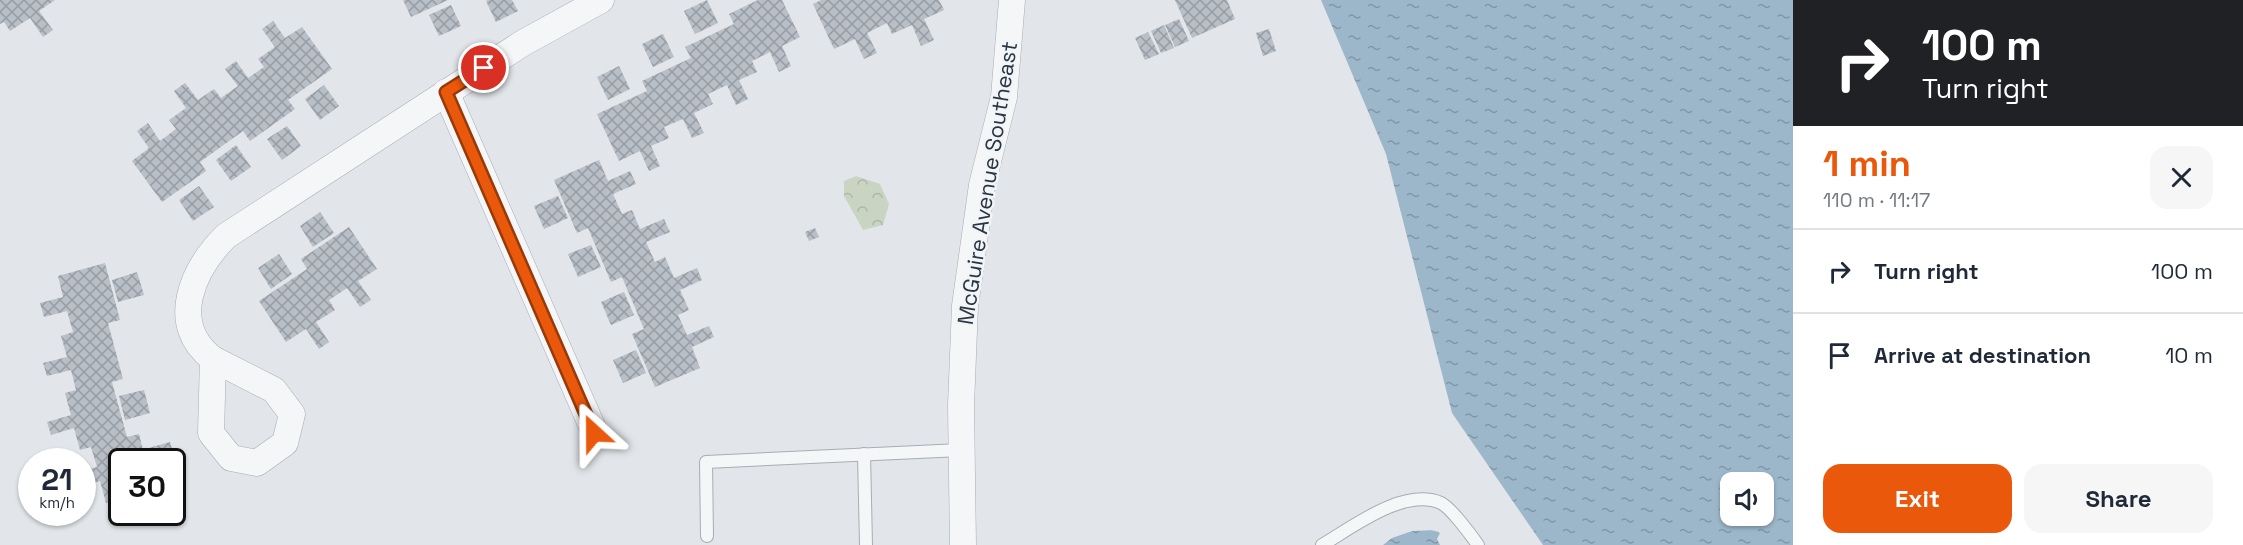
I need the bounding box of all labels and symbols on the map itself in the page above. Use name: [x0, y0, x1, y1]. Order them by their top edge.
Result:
street label: McGuire Avenue Southeast: [951, 39, 1023, 327]
pin: [458, 42, 509, 93]
position arrow: [562, 401, 626, 465]
speed limit sign: 30: [108, 448, 186, 526]

